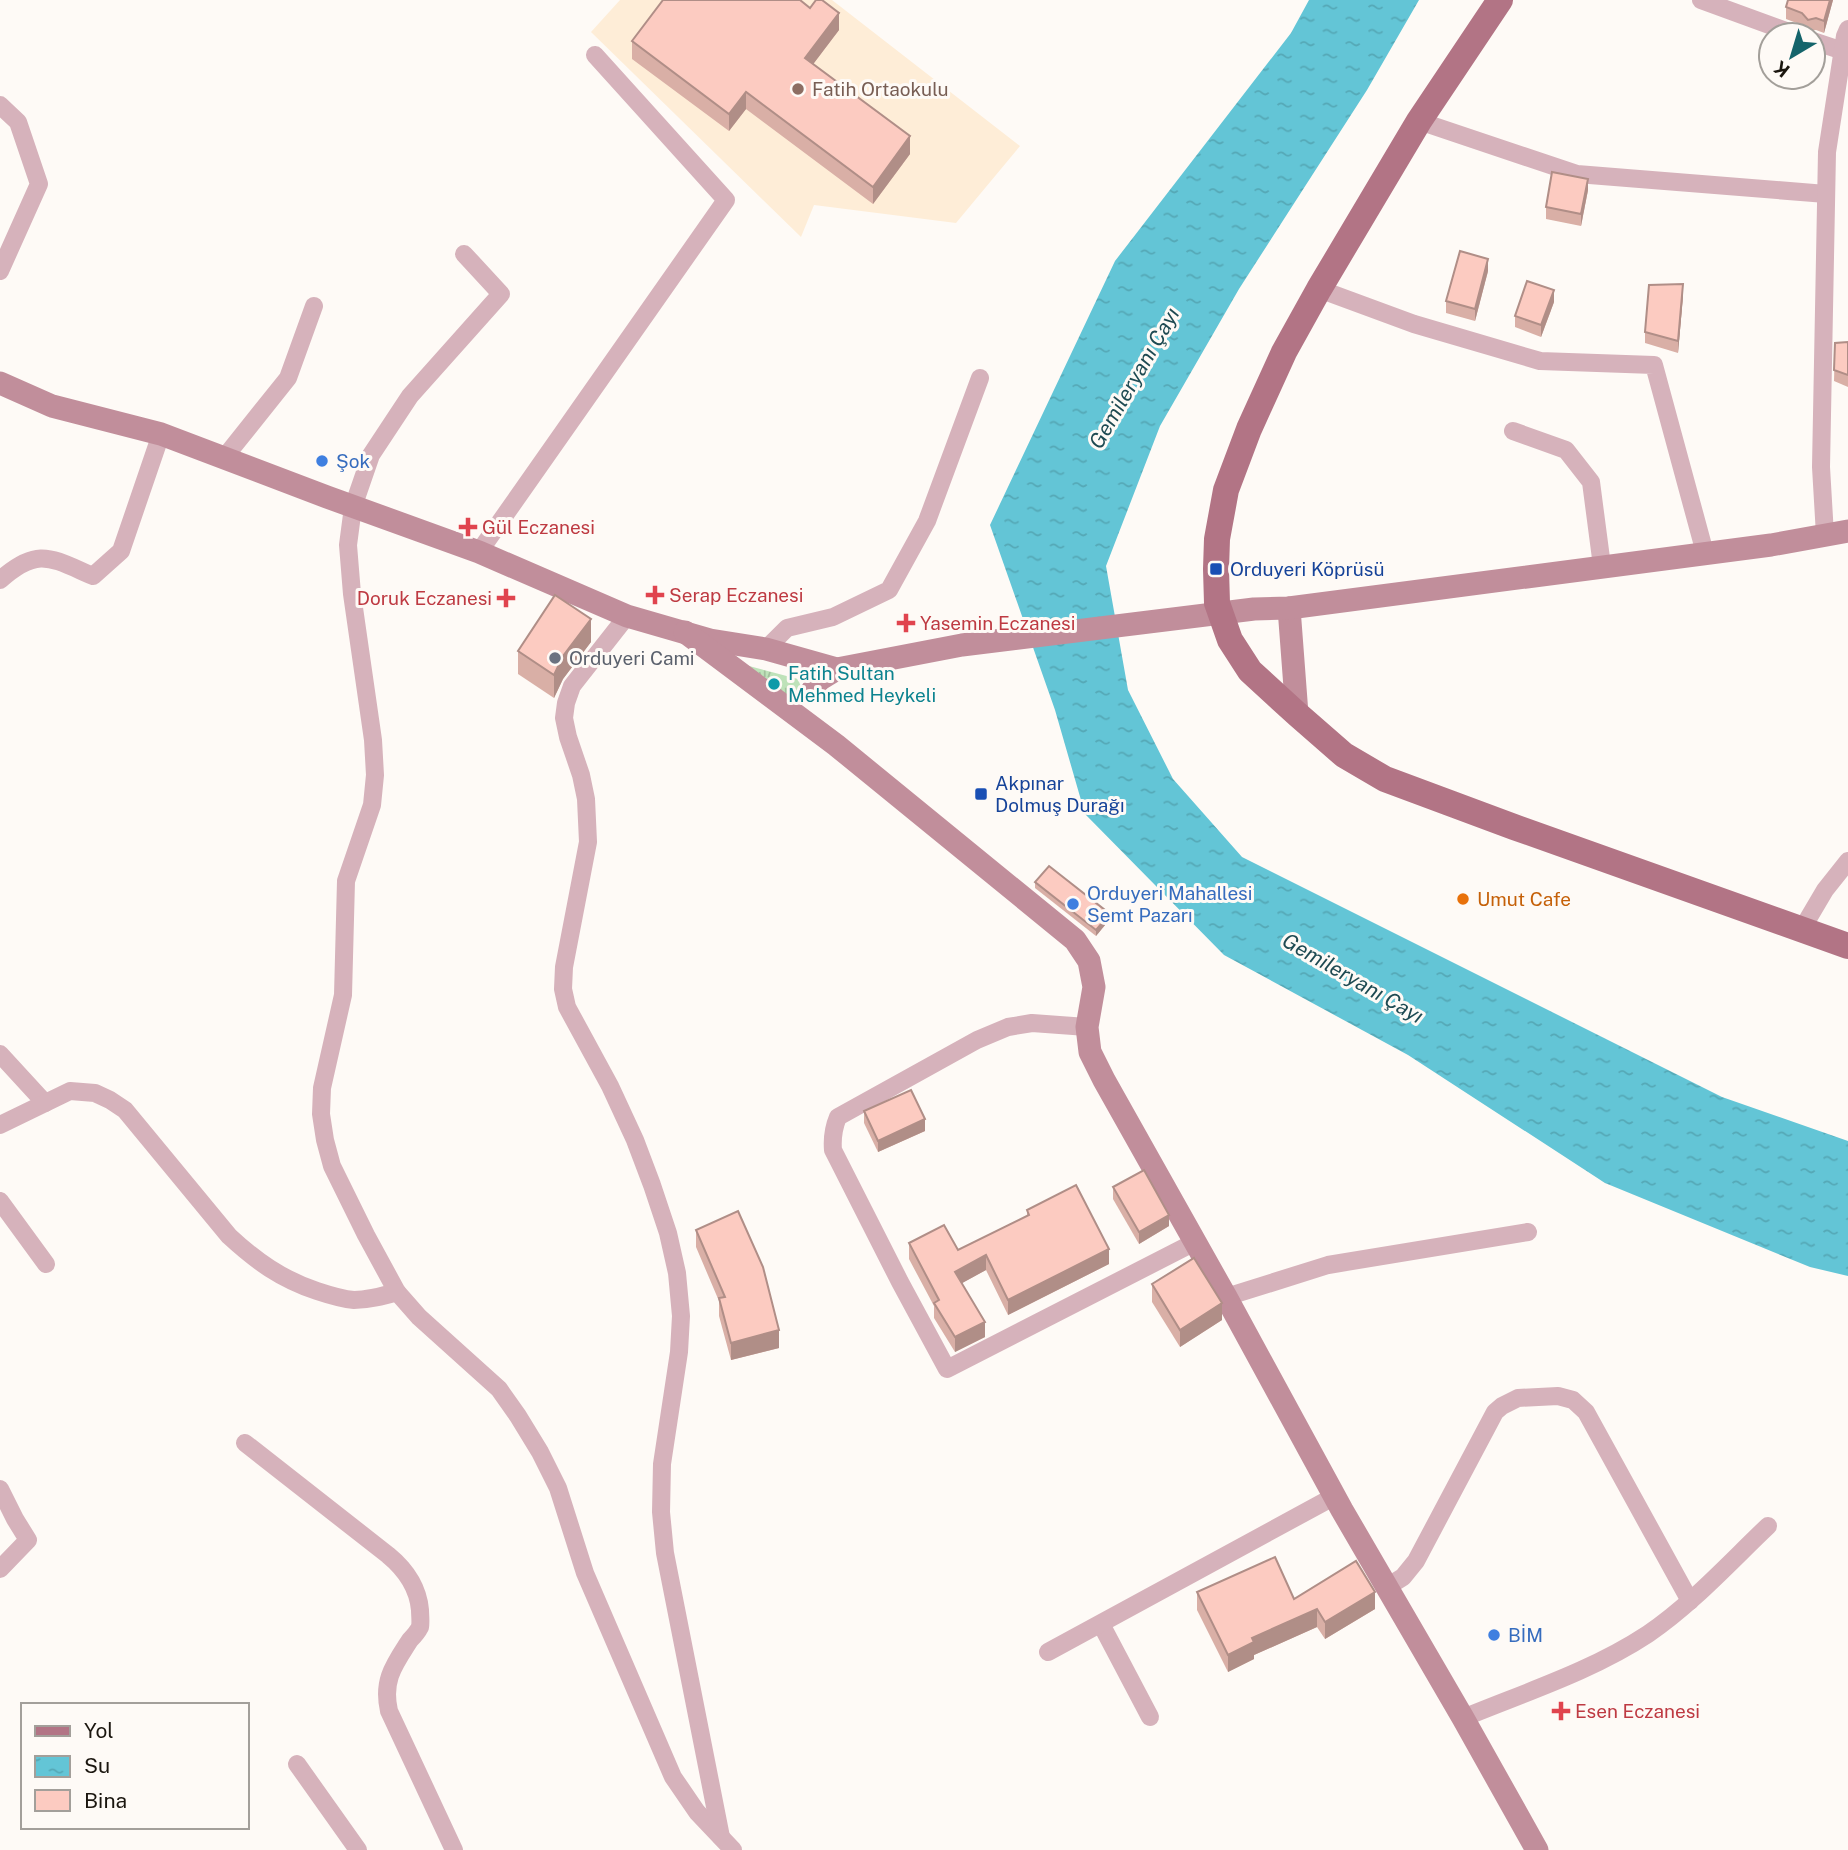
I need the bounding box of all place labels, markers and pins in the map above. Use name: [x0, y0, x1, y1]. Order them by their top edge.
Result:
place label: Fatih Ortaokulu: [812, 78, 949, 100]
marker: Fatih Ortaokulu: [790, 81, 806, 97]
place label: Şok: [336, 450, 370, 472]
marker: Şok: [314, 453, 330, 469]
place label: Gül Eczanesi: [482, 516, 595, 538]
marker: Gül Eczanesi: [460, 519, 476, 535]
place label: Orduyeri Köprüsü: [1230, 558, 1385, 580]
marker: Orduyeri Köprüsü: [1208, 561, 1224, 577]
place label: Serap Eczanesi: [669, 584, 803, 606]
place label: Doruk Eczanesi: [357, 587, 492, 609]
marker: Serap Eczanesi: [647, 587, 663, 603]
marker: Doruk Eczanesi: [498, 590, 514, 606]
place label: Yasemin Eczanesi: [920, 612, 1075, 634]
marker: Yasemin Eczanesi: [898, 615, 914, 631]
place label: Orduyeri Cami: [569, 647, 695, 669]
marker: Orduyeri Cami: [547, 650, 563, 666]
place label: Fatih Sultan Mehmed Heykeli: [788, 662, 936, 706]
marker: Fatih Sultan Mehmed Heykeli: [766, 676, 782, 692]
place label: Akpınar Dolmuş Durağı: [995, 772, 1125, 816]
marker: Akpınar Dolmuş Durağı: [973, 786, 989, 802]
place label: Orduyeri Mahallesi Semt Pazarı: [1087, 882, 1252, 926]
place label: Umut Cafe: [1477, 888, 1571, 910]
marker: Umut Cafe: [1455, 891, 1471, 907]
marker: Orduyeri Mahallesi Semt Pazarı: [1065, 896, 1081, 912]
place label: BİM: [1508, 1624, 1543, 1646]
marker: BİM: [1486, 1627, 1502, 1643]
place label: Esen Eczanesi: [1575, 1700, 1700, 1722]
marker: Esen Eczanesi: [1553, 1703, 1569, 1719]

